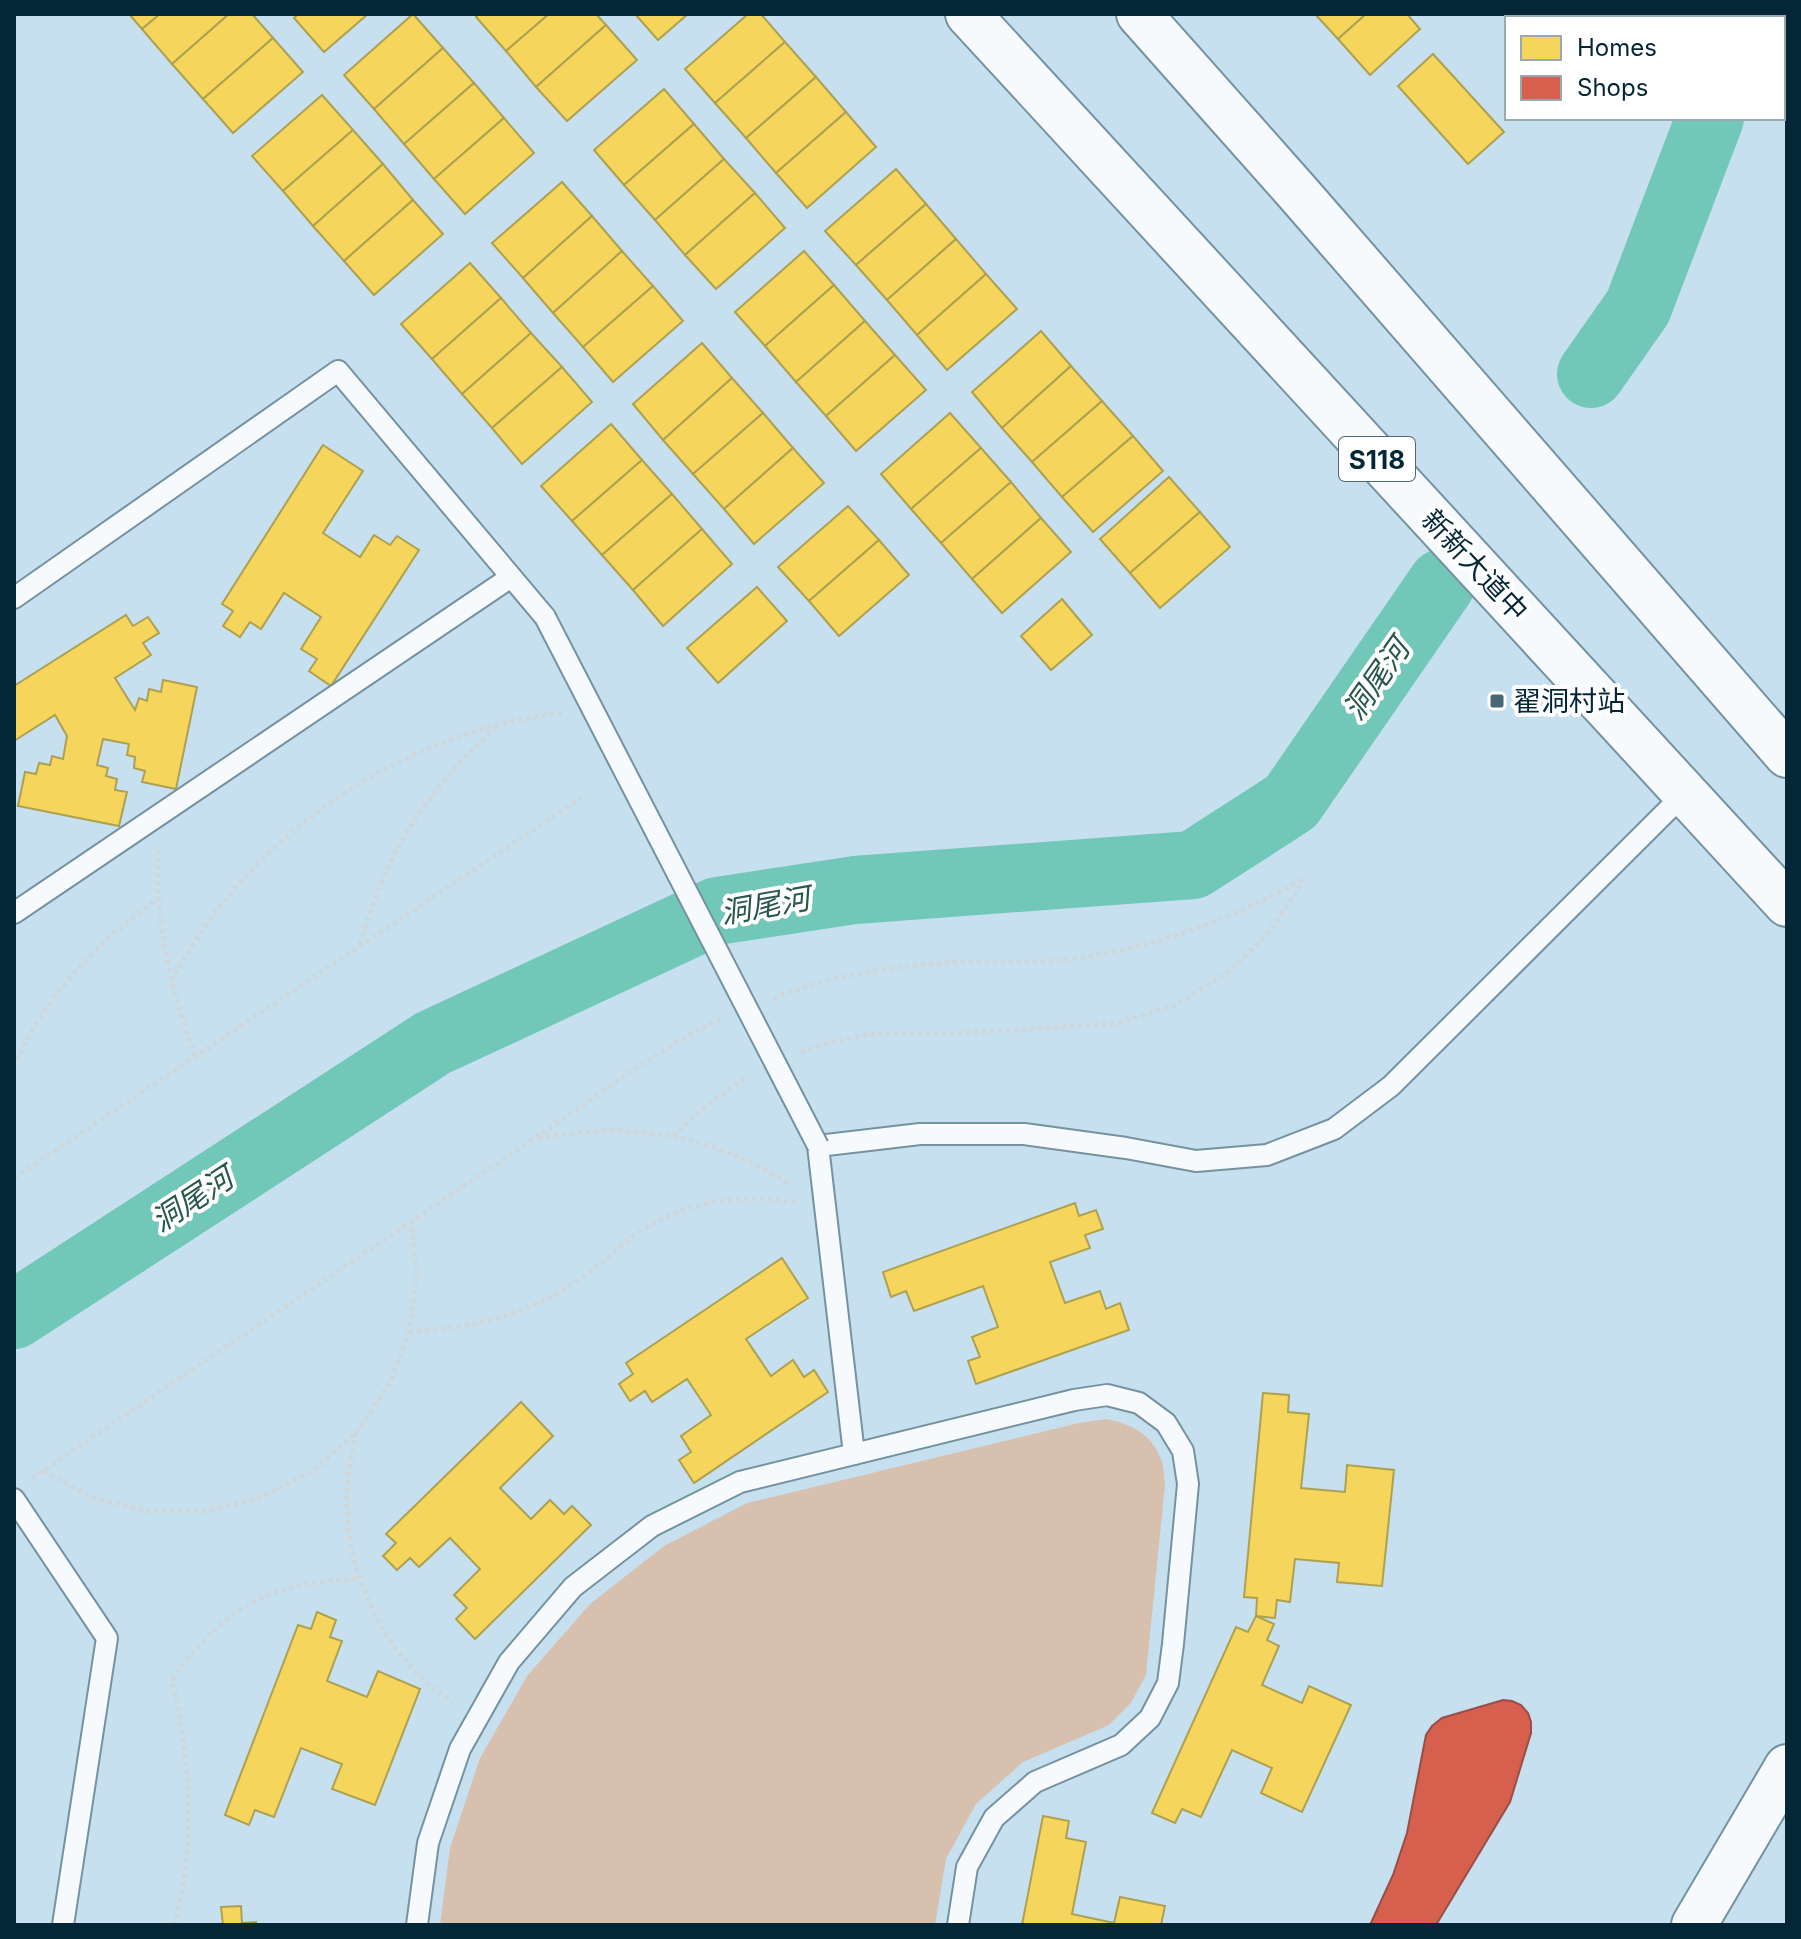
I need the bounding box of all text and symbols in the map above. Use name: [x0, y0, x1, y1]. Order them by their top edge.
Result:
legend: [1505, 16, 1785, 120]
text: Homes: [1577, 33, 1657, 62]
text: Shops: [1577, 73, 1648, 102]
road number: S118: [1339, 437, 1415, 481]
street label: 新新大道中: [1415, 502, 1535, 628]
water label: 洞尾河: [1335, 628, 1419, 726]
place label: 翟洞村站: [1513, 684, 1625, 718]
marker: 翟洞村站: [1488, 692, 1506, 710]
water label: 洞尾河: [718, 879, 817, 931]
water label: 洞尾河: [144, 1157, 244, 1239]

